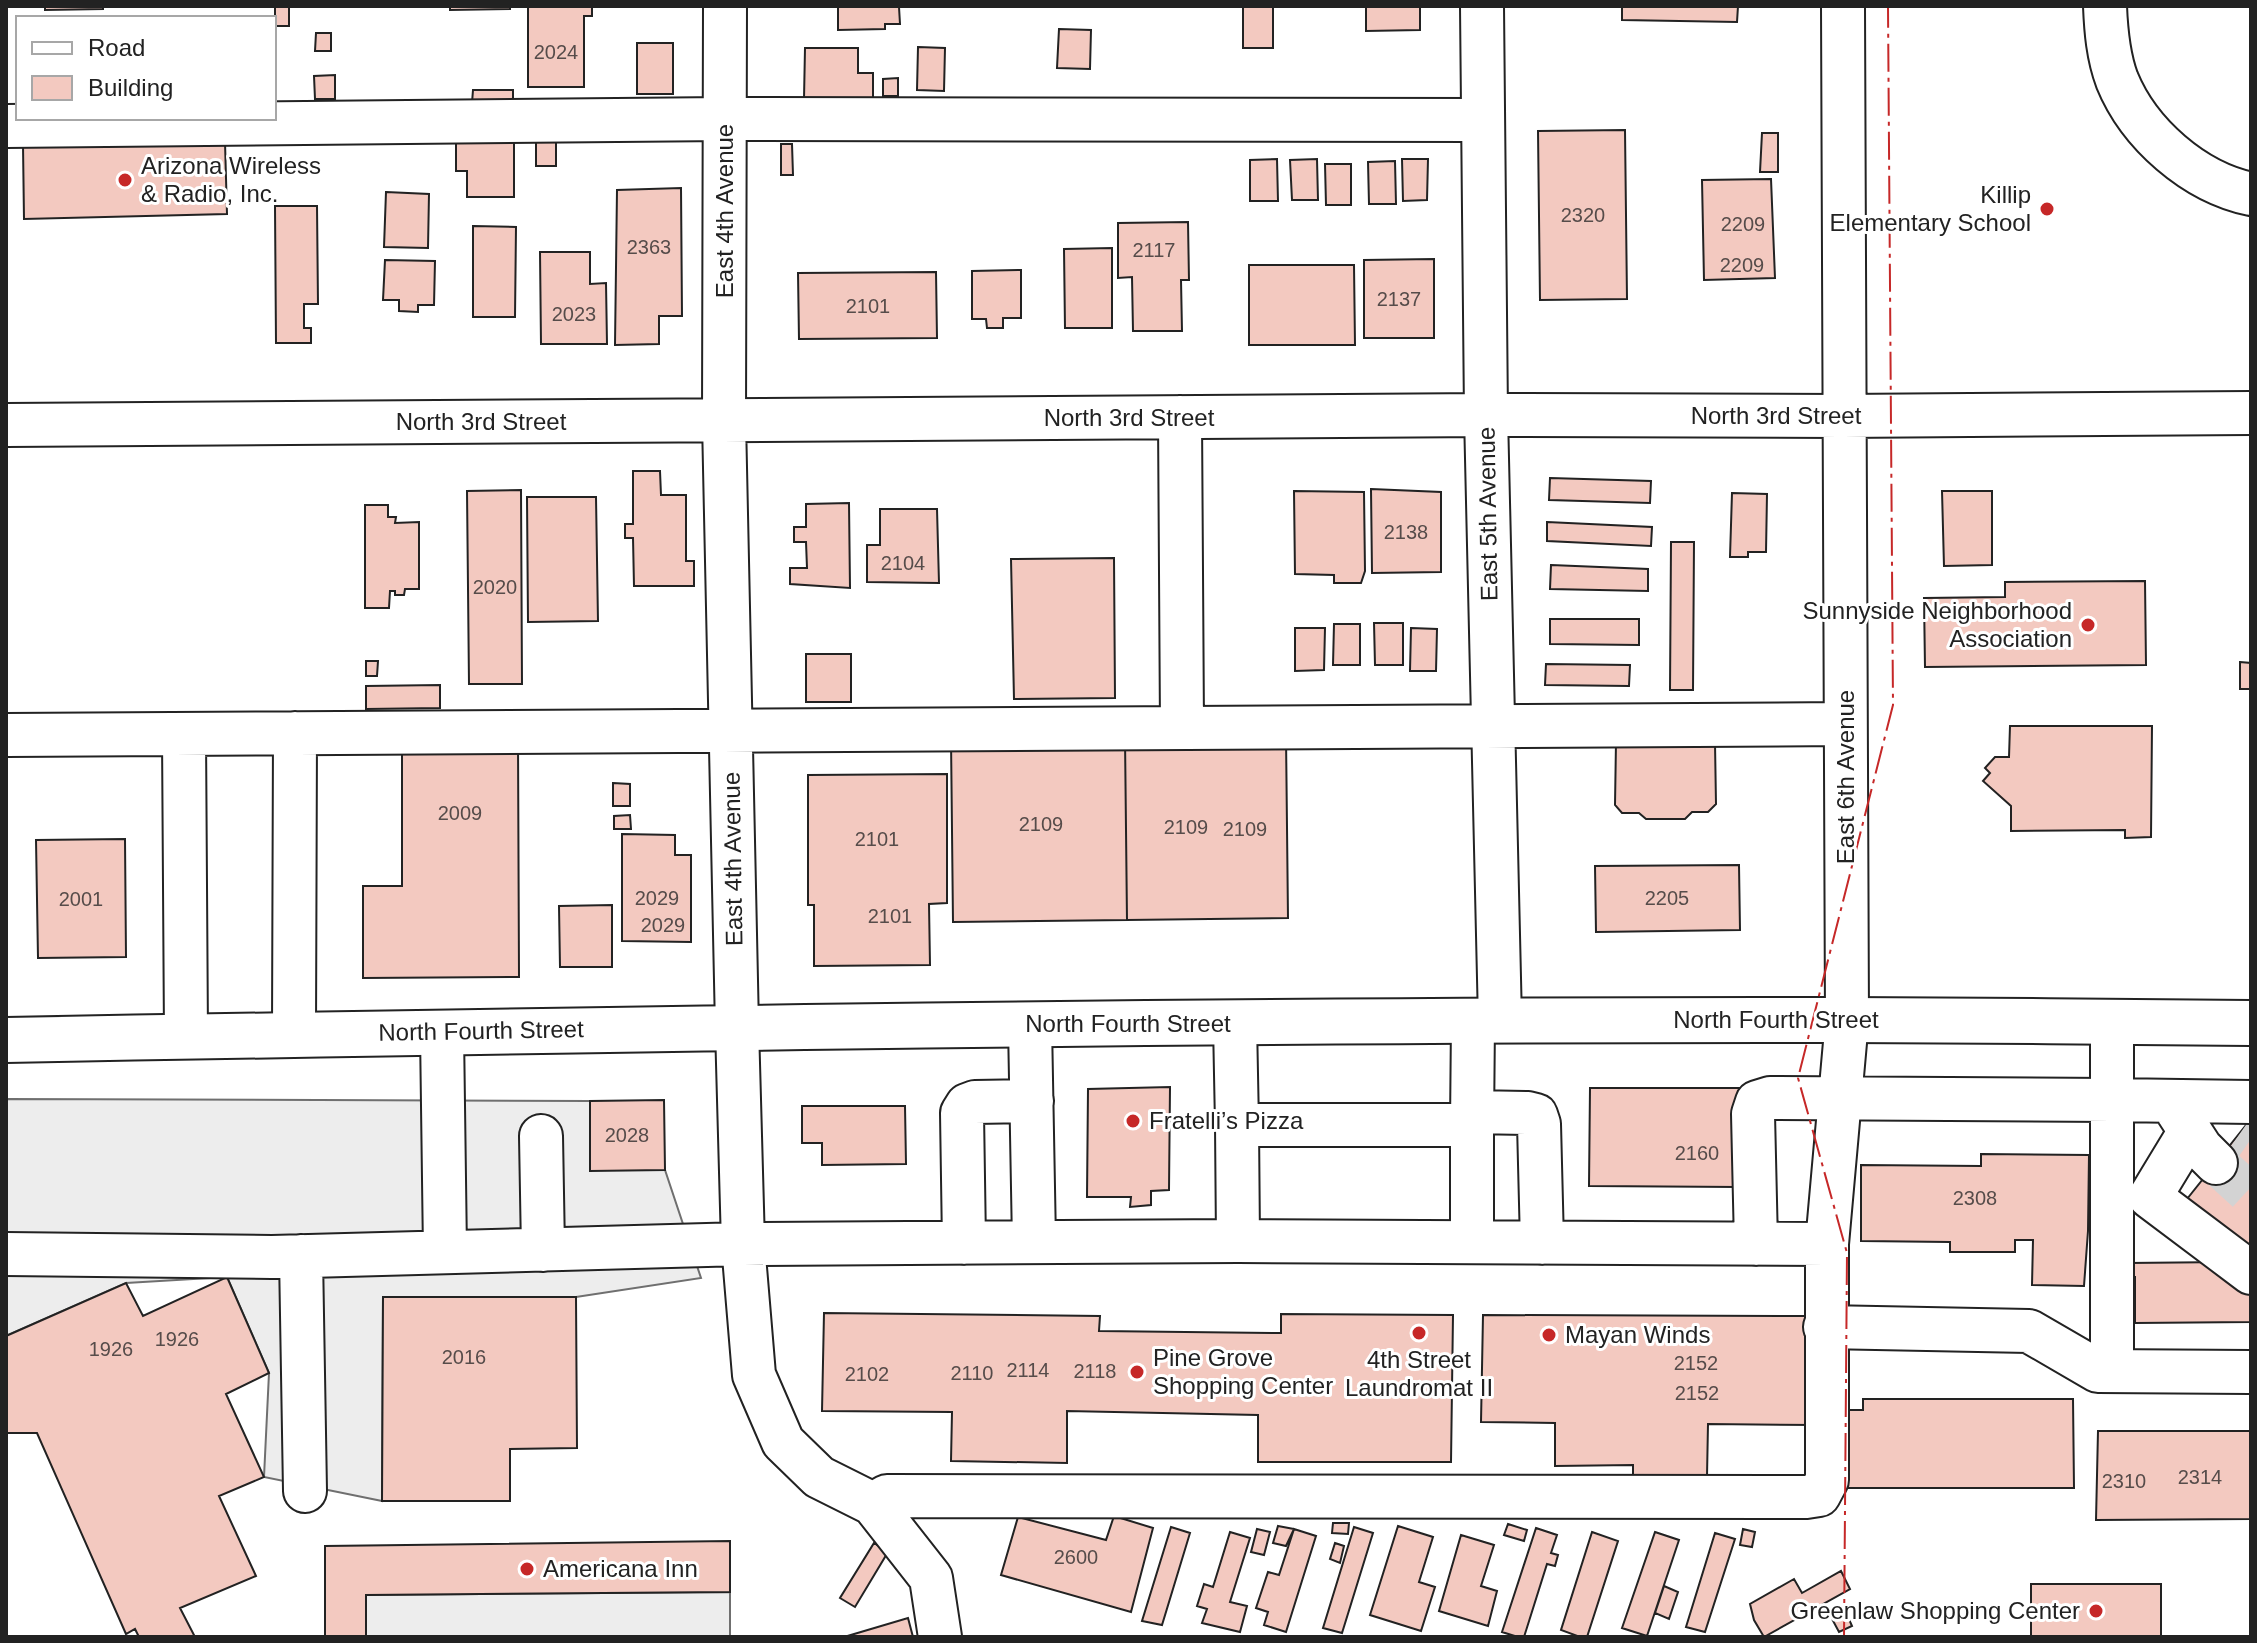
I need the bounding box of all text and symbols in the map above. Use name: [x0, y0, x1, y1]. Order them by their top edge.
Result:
legend: [16, 16, 276, 120]
text: Road: [88, 34, 145, 61]
house number: 2024: [534, 41, 578, 63]
text: Building: [88, 74, 173, 101]
street label: East 4th Avenue: [711, 124, 738, 298]
place label: Arizona Wireless & Radio, Inc.: [141, 152, 321, 207]
marker: Arizona Wireless & Radio, Inc.: [116, 171, 134, 189]
place label: Killip Elementary School: [1830, 181, 2031, 236]
marker: Killip Elementary School: [2038, 200, 2056, 218]
house number: 2320: [1561, 204, 1605, 226]
house number: 2209: [1721, 213, 1765, 235]
house number: 2363: [627, 236, 671, 258]
house number: 2117: [1132, 239, 1176, 261]
house number: 2209: [1720, 254, 1764, 276]
house number: 2137: [1377, 288, 1421, 310]
house number: 2101: [846, 295, 890, 317]
house number: 2023: [552, 303, 596, 325]
street label: North 3rd Street: [1691, 402, 1862, 429]
street label: North 3rd Street: [1044, 404, 1215, 431]
street label: North 3rd Street: [396, 408, 567, 435]
street label: East 5th Avenue: [1472, 427, 1503, 601]
house number: 2138: [1384, 521, 1428, 543]
house number: 2104: [881, 552, 925, 574]
house number: 2020: [473, 576, 517, 598]
place label: Sunnyside Neighborhood Association: [1802, 597, 2072, 652]
marker: Sunnyside Neighborhood Association: [2079, 616, 2097, 634]
street label: East 6th Avenue: [1832, 690, 1859, 864]
street label: East 4th Avenue: [717, 772, 748, 946]
house number: 2009: [438, 802, 482, 824]
house number: 2109: [1019, 813, 1063, 835]
house number: 2109: [1164, 816, 1208, 838]
house number: 2109: [1223, 818, 1267, 840]
house number: 2101: [855, 828, 899, 850]
house number: 2029: [635, 887, 679, 909]
house number: 2205: [1645, 887, 1689, 909]
house number: 2001: [59, 888, 103, 910]
house number: 2101: [868, 905, 912, 927]
house number: 2029: [641, 914, 685, 936]
street label: North Fourth Street: [1673, 1006, 1879, 1033]
street label: North Fourth Street: [1025, 1010, 1231, 1037]
street label: North Fourth Street: [378, 1015, 584, 1046]
place label: Fratelli’s Pizza: [1149, 1107, 1304, 1134]
marker: Fratelli’s Pizza: [1124, 1112, 1142, 1130]
house number: 2028: [605, 1124, 649, 1146]
house number: 2160: [1675, 1142, 1719, 1164]
house number: 2308: [1953, 1187, 1997, 1209]
place label: Mayan Winds: [1565, 1321, 1710, 1348]
marker: 4th Street Laundromat II: [1410, 1324, 1428, 1342]
marker: Mayan Winds: [1540, 1326, 1558, 1344]
house number: 1926: [155, 1328, 199, 1350]
house number: 1926: [89, 1338, 133, 1360]
place label: Pine Grove Shopping Center: [1153, 1344, 1333, 1399]
house number: 2016: [442, 1346, 486, 1368]
place label: 4th Street Laundromat II: [1345, 1346, 1493, 1401]
house number: 2152: [1674, 1352, 1718, 1374]
house number: 2114: [1006, 1359, 1050, 1381]
house number: 2118: [1073, 1360, 1117, 1382]
house number: 2110: [950, 1362, 994, 1384]
house number: 2102: [845, 1363, 889, 1385]
marker: Pine Grove Shopping Center: [1128, 1363, 1146, 1381]
house number: 2152: [1675, 1382, 1719, 1404]
house number: 2314: [2178, 1466, 2222, 1488]
house number: 2310: [2102, 1470, 2146, 1492]
house number: 2600: [1054, 1546, 1098, 1568]
place label: Americana Inn: [543, 1555, 698, 1582]
marker: Americana Inn: [518, 1560, 536, 1578]
place label: Greenlaw Shopping Center: [1790, 1597, 2080, 1624]
marker: Greenlaw Shopping Center: [2087, 1602, 2105, 1620]

